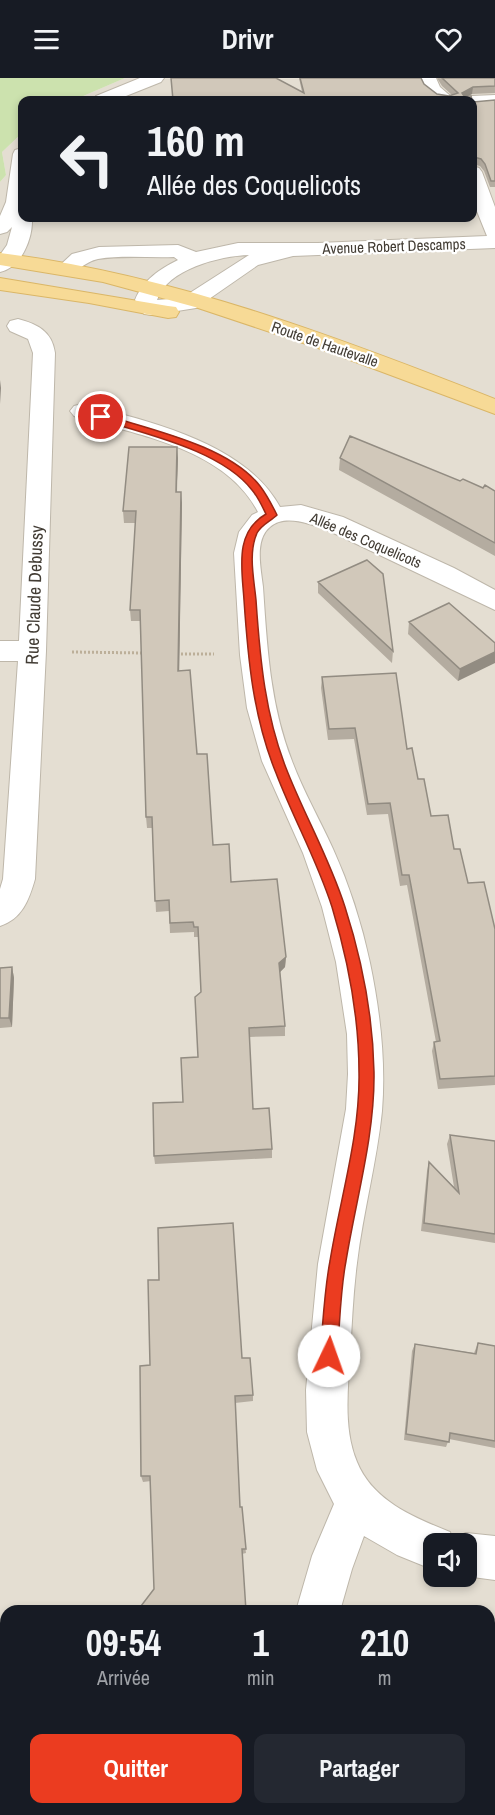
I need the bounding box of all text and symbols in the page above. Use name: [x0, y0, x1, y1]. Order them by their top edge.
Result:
text: Drivr: [222, 21, 273, 57]
icon: menu: [30, 23, 63, 56]
icon: heart: [432, 23, 465, 56]
text: 160 m: [147, 113, 245, 169]
icon: left: [48, 120, 126, 198]
text: Allée des Coquelicots: [147, 167, 361, 203]
street label: Avenue Robert Descamps: [321, 233, 466, 259]
street label: Route de Hautevalle: [269, 316, 381, 372]
pin: [75, 391, 126, 442]
icon: arrive: [84, 400, 117, 433]
street label: Allée des Coquelicots: [306, 507, 425, 573]
street label: Rue Claude Debussy: [19, 524, 49, 665]
position arrow: [297, 1324, 361, 1388]
map controls: [423, 1533, 477, 1587]
button: sound: [423, 1533, 477, 1587]
text: 09:54: [86, 1619, 161, 1667]
text: 1: [252, 1619, 269, 1667]
text: 210: [360, 1619, 409, 1667]
text: Arrivée: [97, 1664, 150, 1691]
text: min: [247, 1664, 274, 1691]
text: m: [378, 1664, 391, 1691]
button: Quitter: [30, 1734, 242, 1803]
button: Partager: [254, 1734, 465, 1803]

